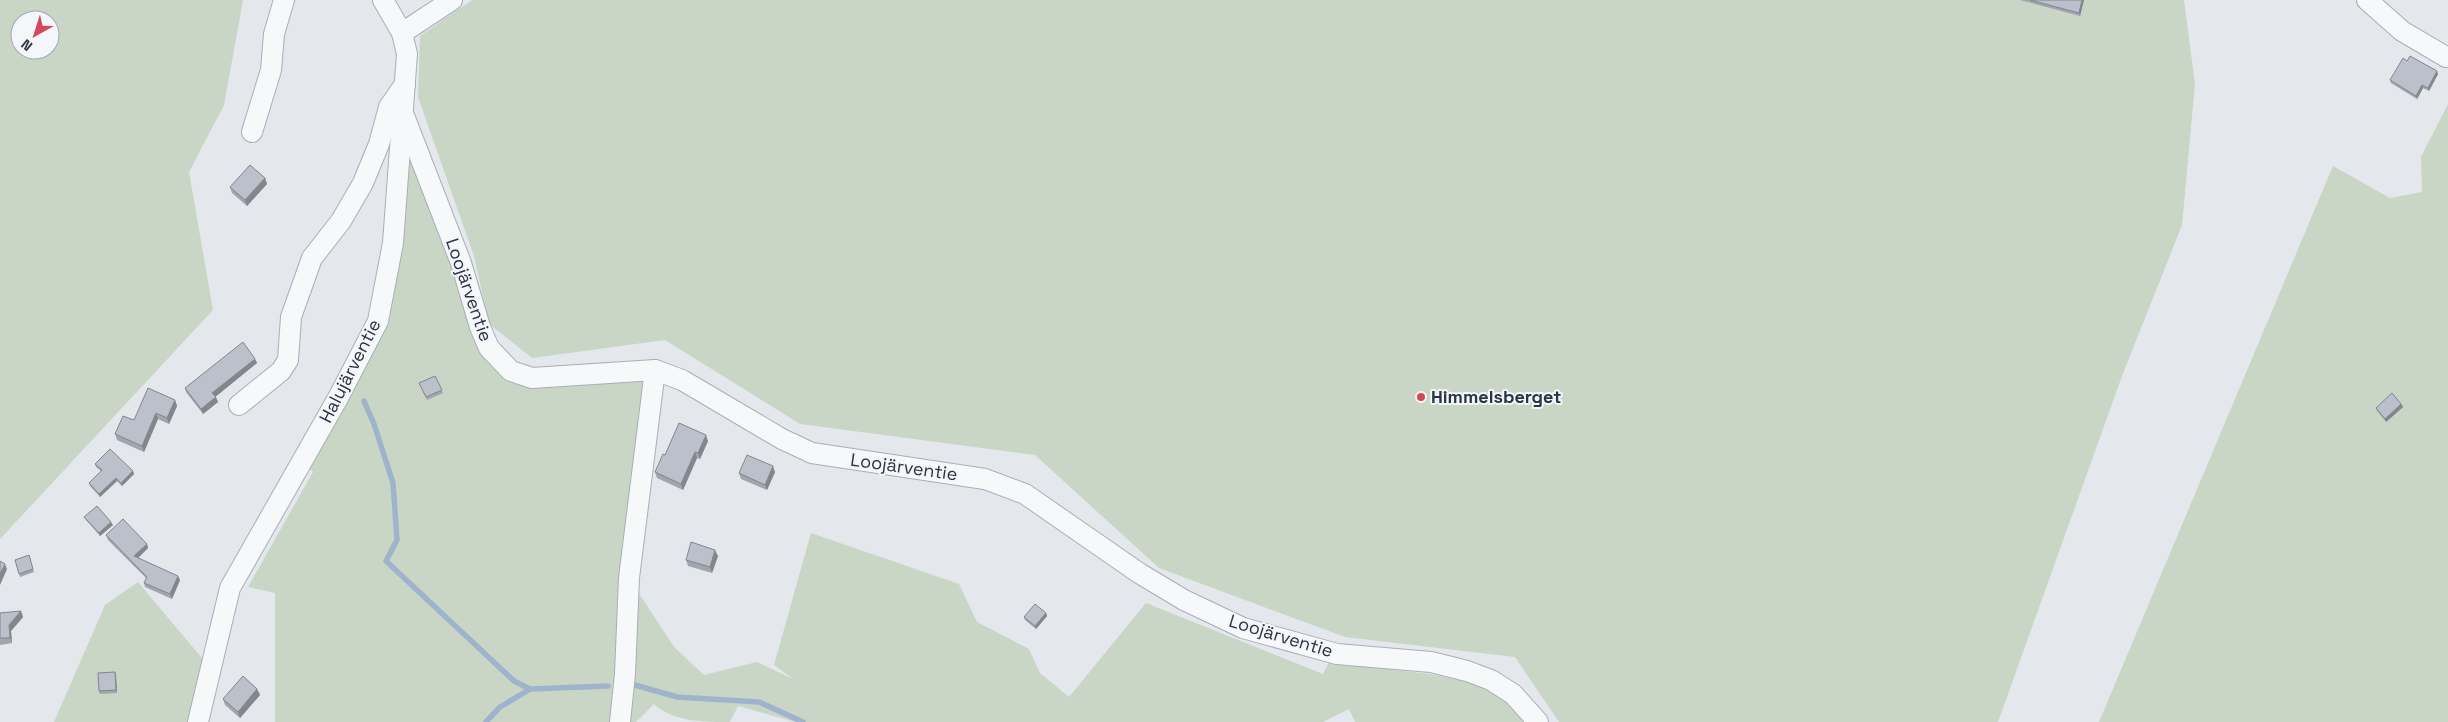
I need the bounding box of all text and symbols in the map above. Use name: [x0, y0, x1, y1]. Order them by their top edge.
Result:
north arrow: [10, 10, 60, 60]
text: N: [18, 35, 36, 55]
street label: Loojärventie: [441, 235, 498, 345]
street label: Halujärventie: [314, 315, 386, 426]
place label: Himmelsberget: [1431, 385, 1561, 408]
marker: Himmelsberget: [1415, 391, 1427, 403]
street label: Loojärventie: [849, 448, 959, 485]
street label: Loojärventie: [1226, 609, 1336, 662]

